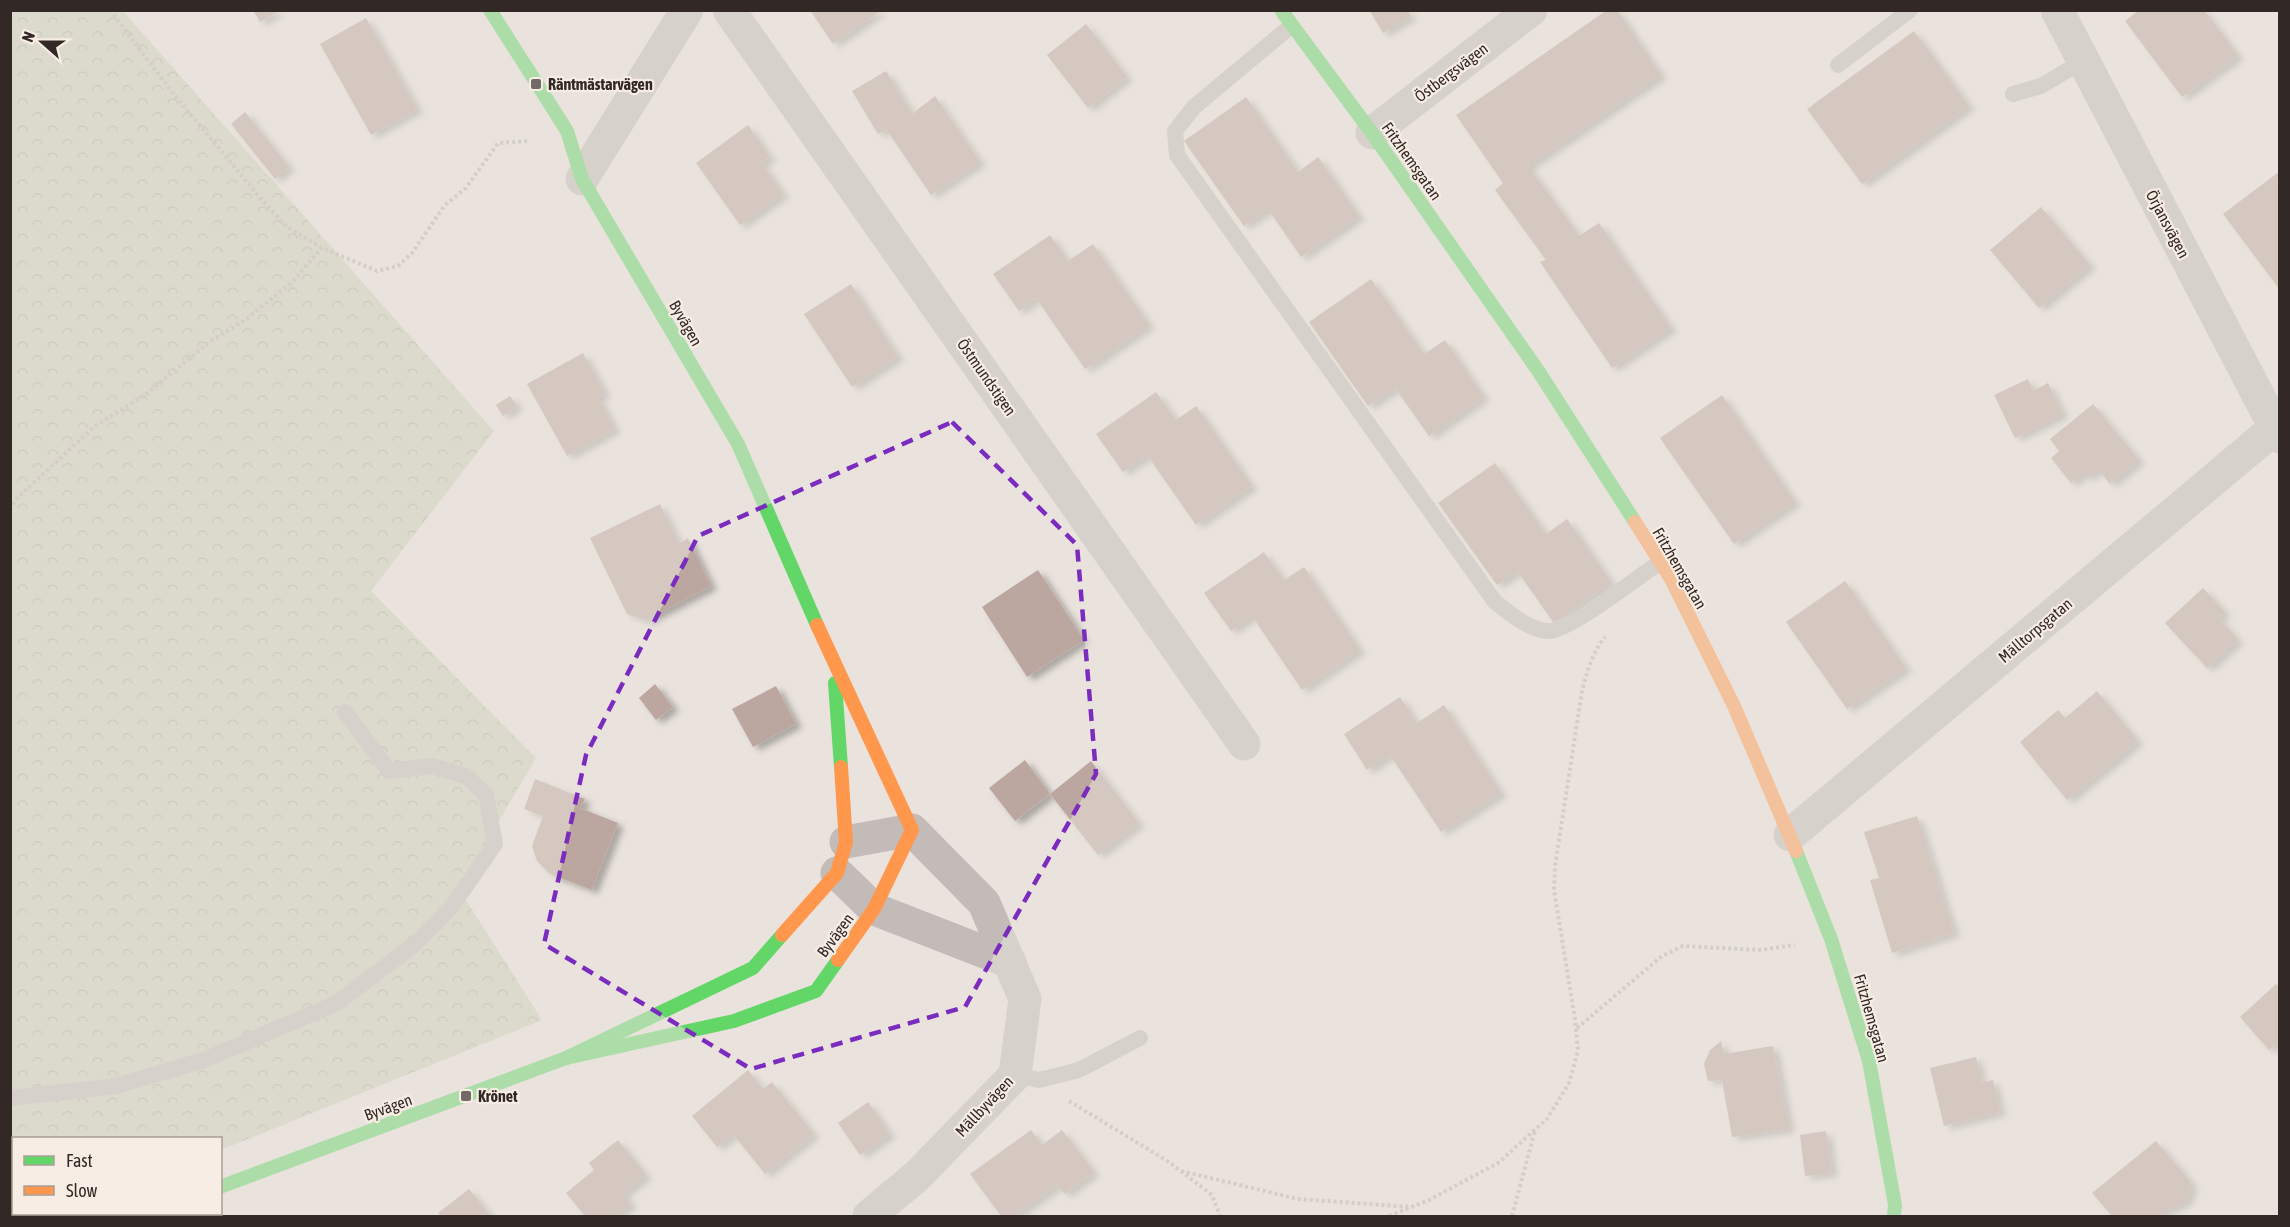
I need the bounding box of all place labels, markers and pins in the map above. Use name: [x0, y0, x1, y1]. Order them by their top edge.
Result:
place label: Räntmästarvägen: [548, 75, 653, 93]
marker: Räntmästarvägen: [529, 77, 543, 91]
place label: Krönet: [478, 1087, 518, 1105]
marker: Krönet: [459, 1089, 473, 1103]

